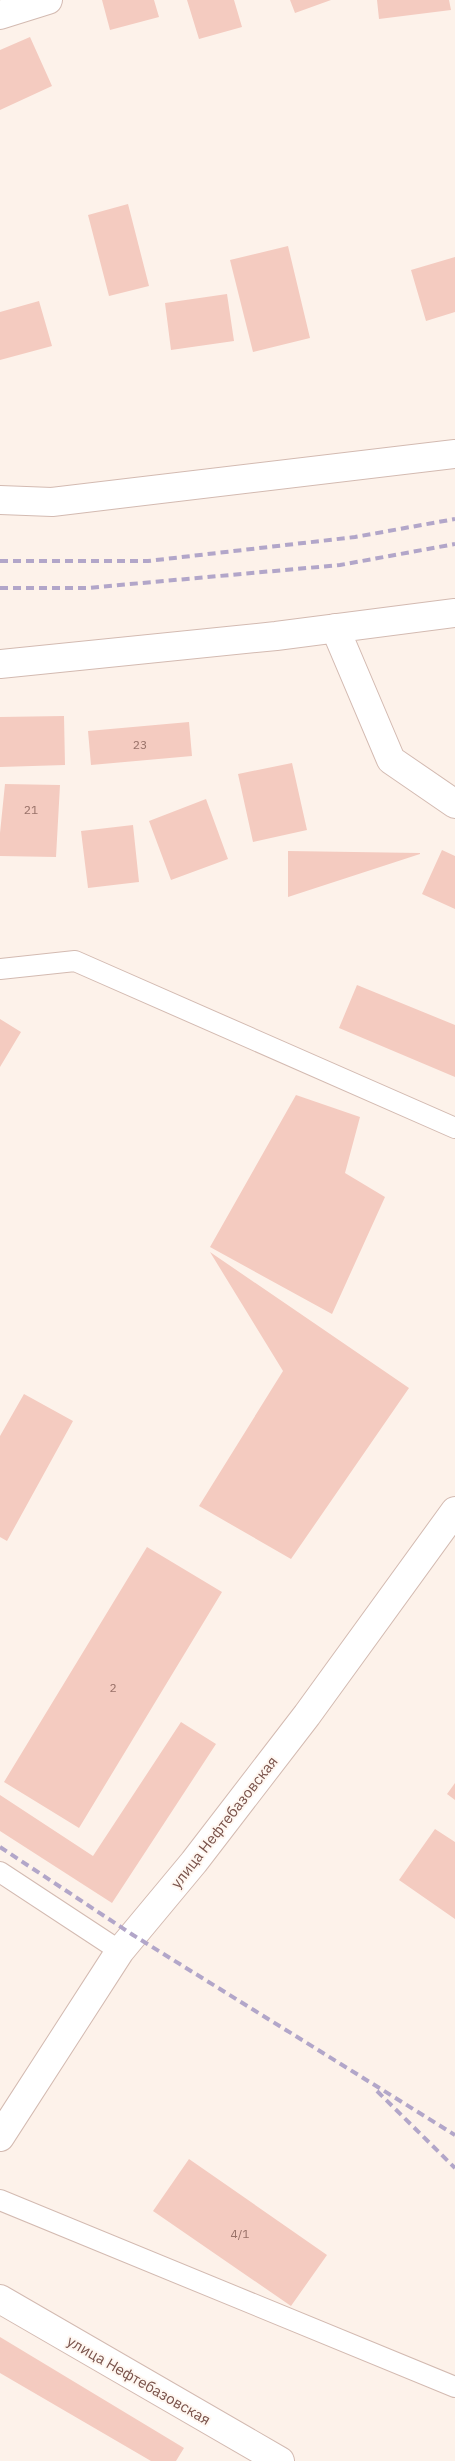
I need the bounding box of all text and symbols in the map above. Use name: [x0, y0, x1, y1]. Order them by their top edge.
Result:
house number: 23: [133, 737, 147, 752]
house number: 21: [24, 802, 38, 817]
house number: 2: [109, 1680, 117, 1695]
street label: улица Нефтебазовская: [166, 1752, 282, 1892]
house number: 4/1: [231, 2226, 250, 2241]
street label: улица Нефтебазовская: [64, 2331, 214, 2429]

